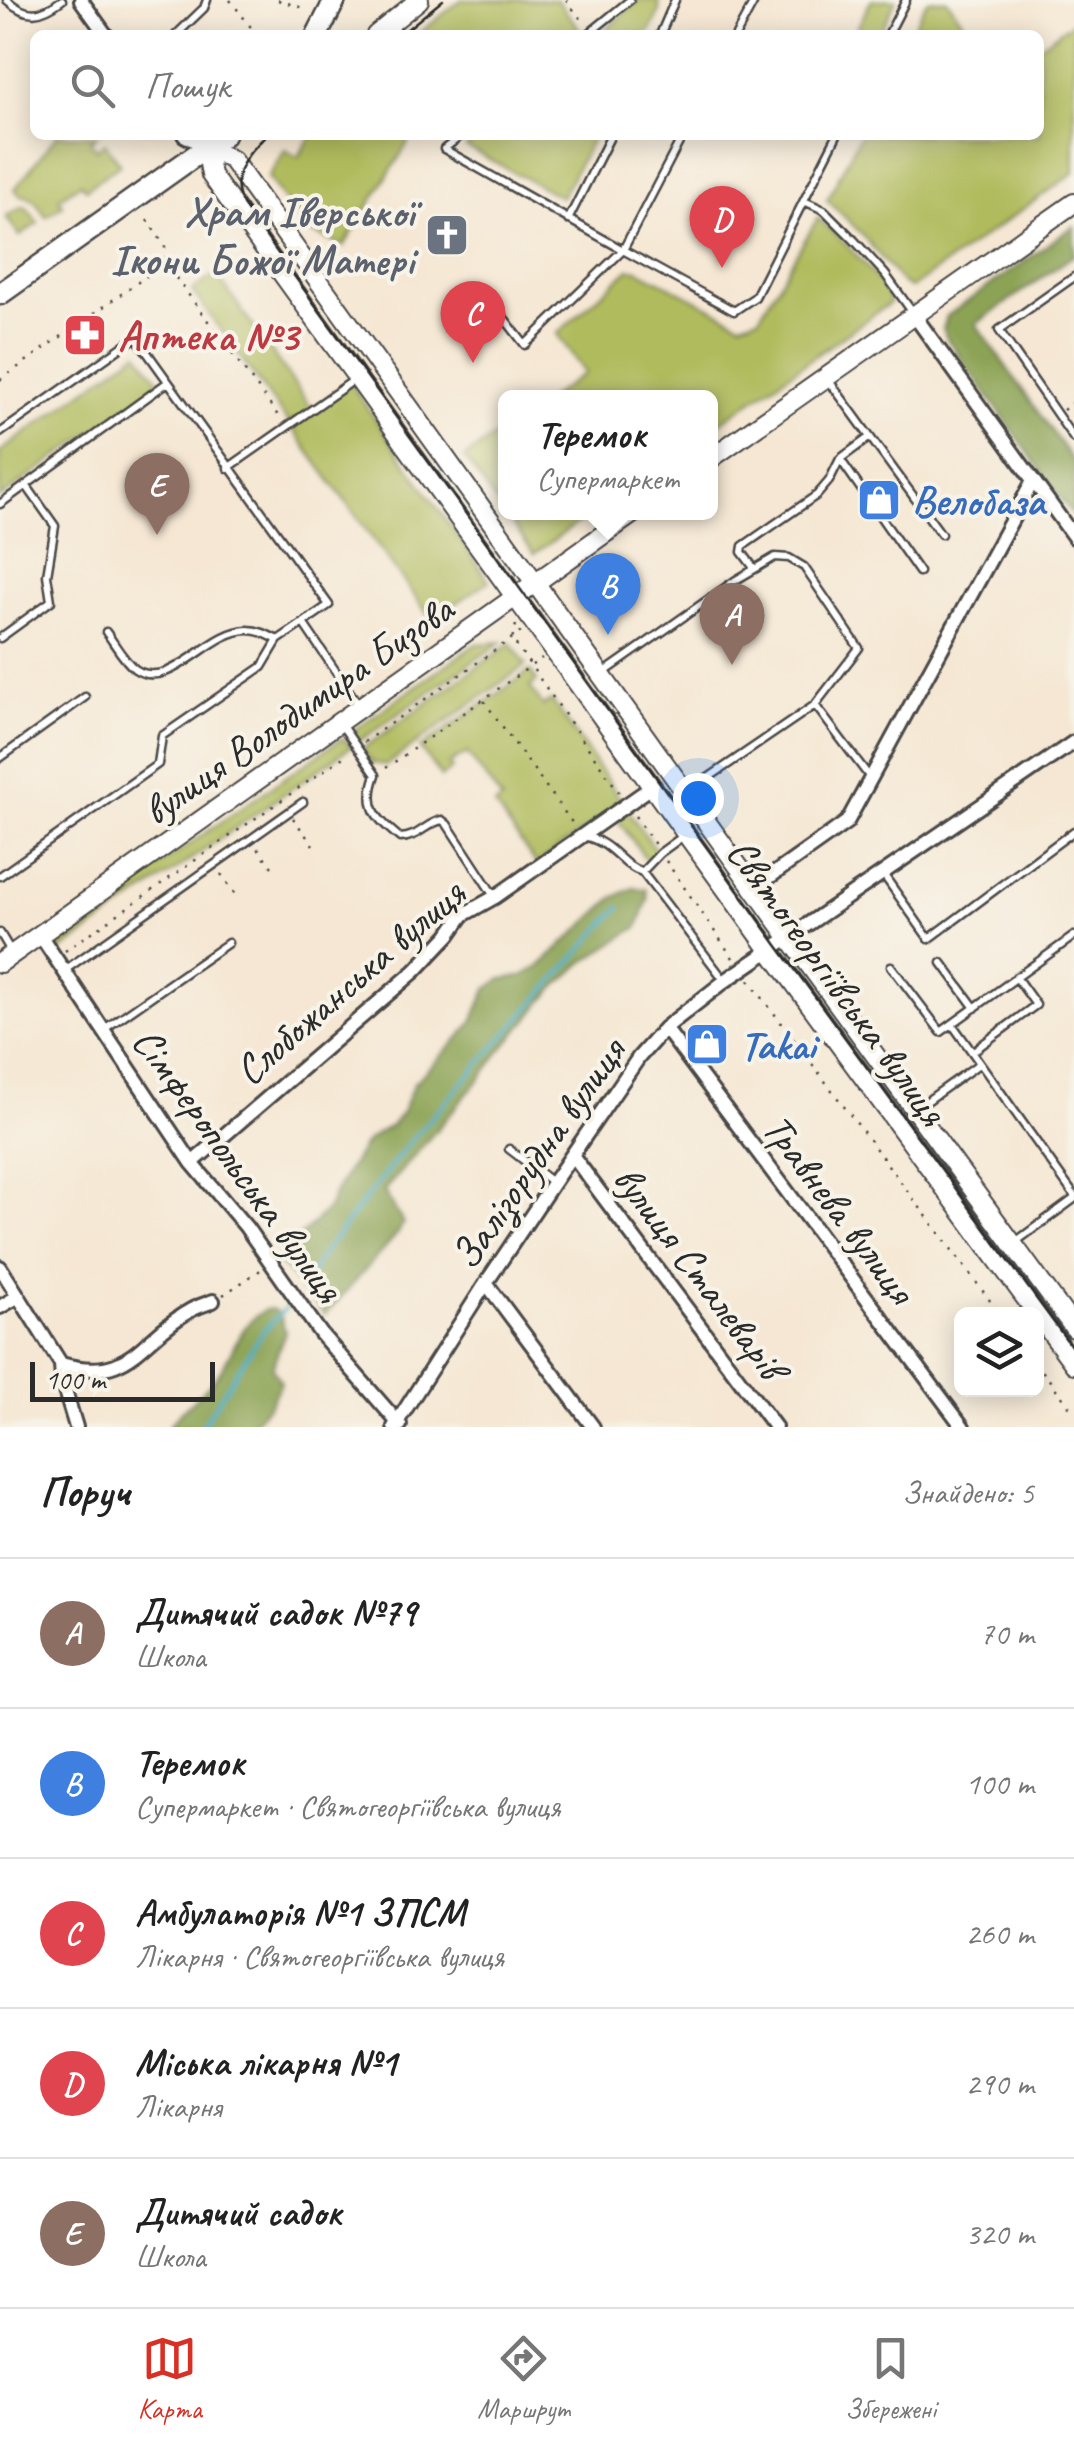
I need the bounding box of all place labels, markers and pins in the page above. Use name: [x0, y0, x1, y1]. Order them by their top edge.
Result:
place label: Храм Іверської Ікони Божої Матері: [110, 186, 423, 287]
pin: D: [690, 186, 754, 268]
church icon: Храм Іверської Ікони Божої Матері: [424, 212, 470, 258]
pin: C: [440, 280, 506, 363]
place label: Аптека №3: [118, 310, 302, 363]
pharmacy icon: Аптека №3: [62, 312, 108, 358]
pin: E: [124, 452, 190, 535]
place label: Велобаза: [912, 475, 1048, 528]
shop icon: Велобаза: [856, 477, 902, 523]
pin: B: [576, 552, 640, 635]
pin: A: [700, 582, 764, 665]
place label: Takai: [740, 1019, 821, 1072]
shop icon: Takai: [684, 1021, 730, 1067]

